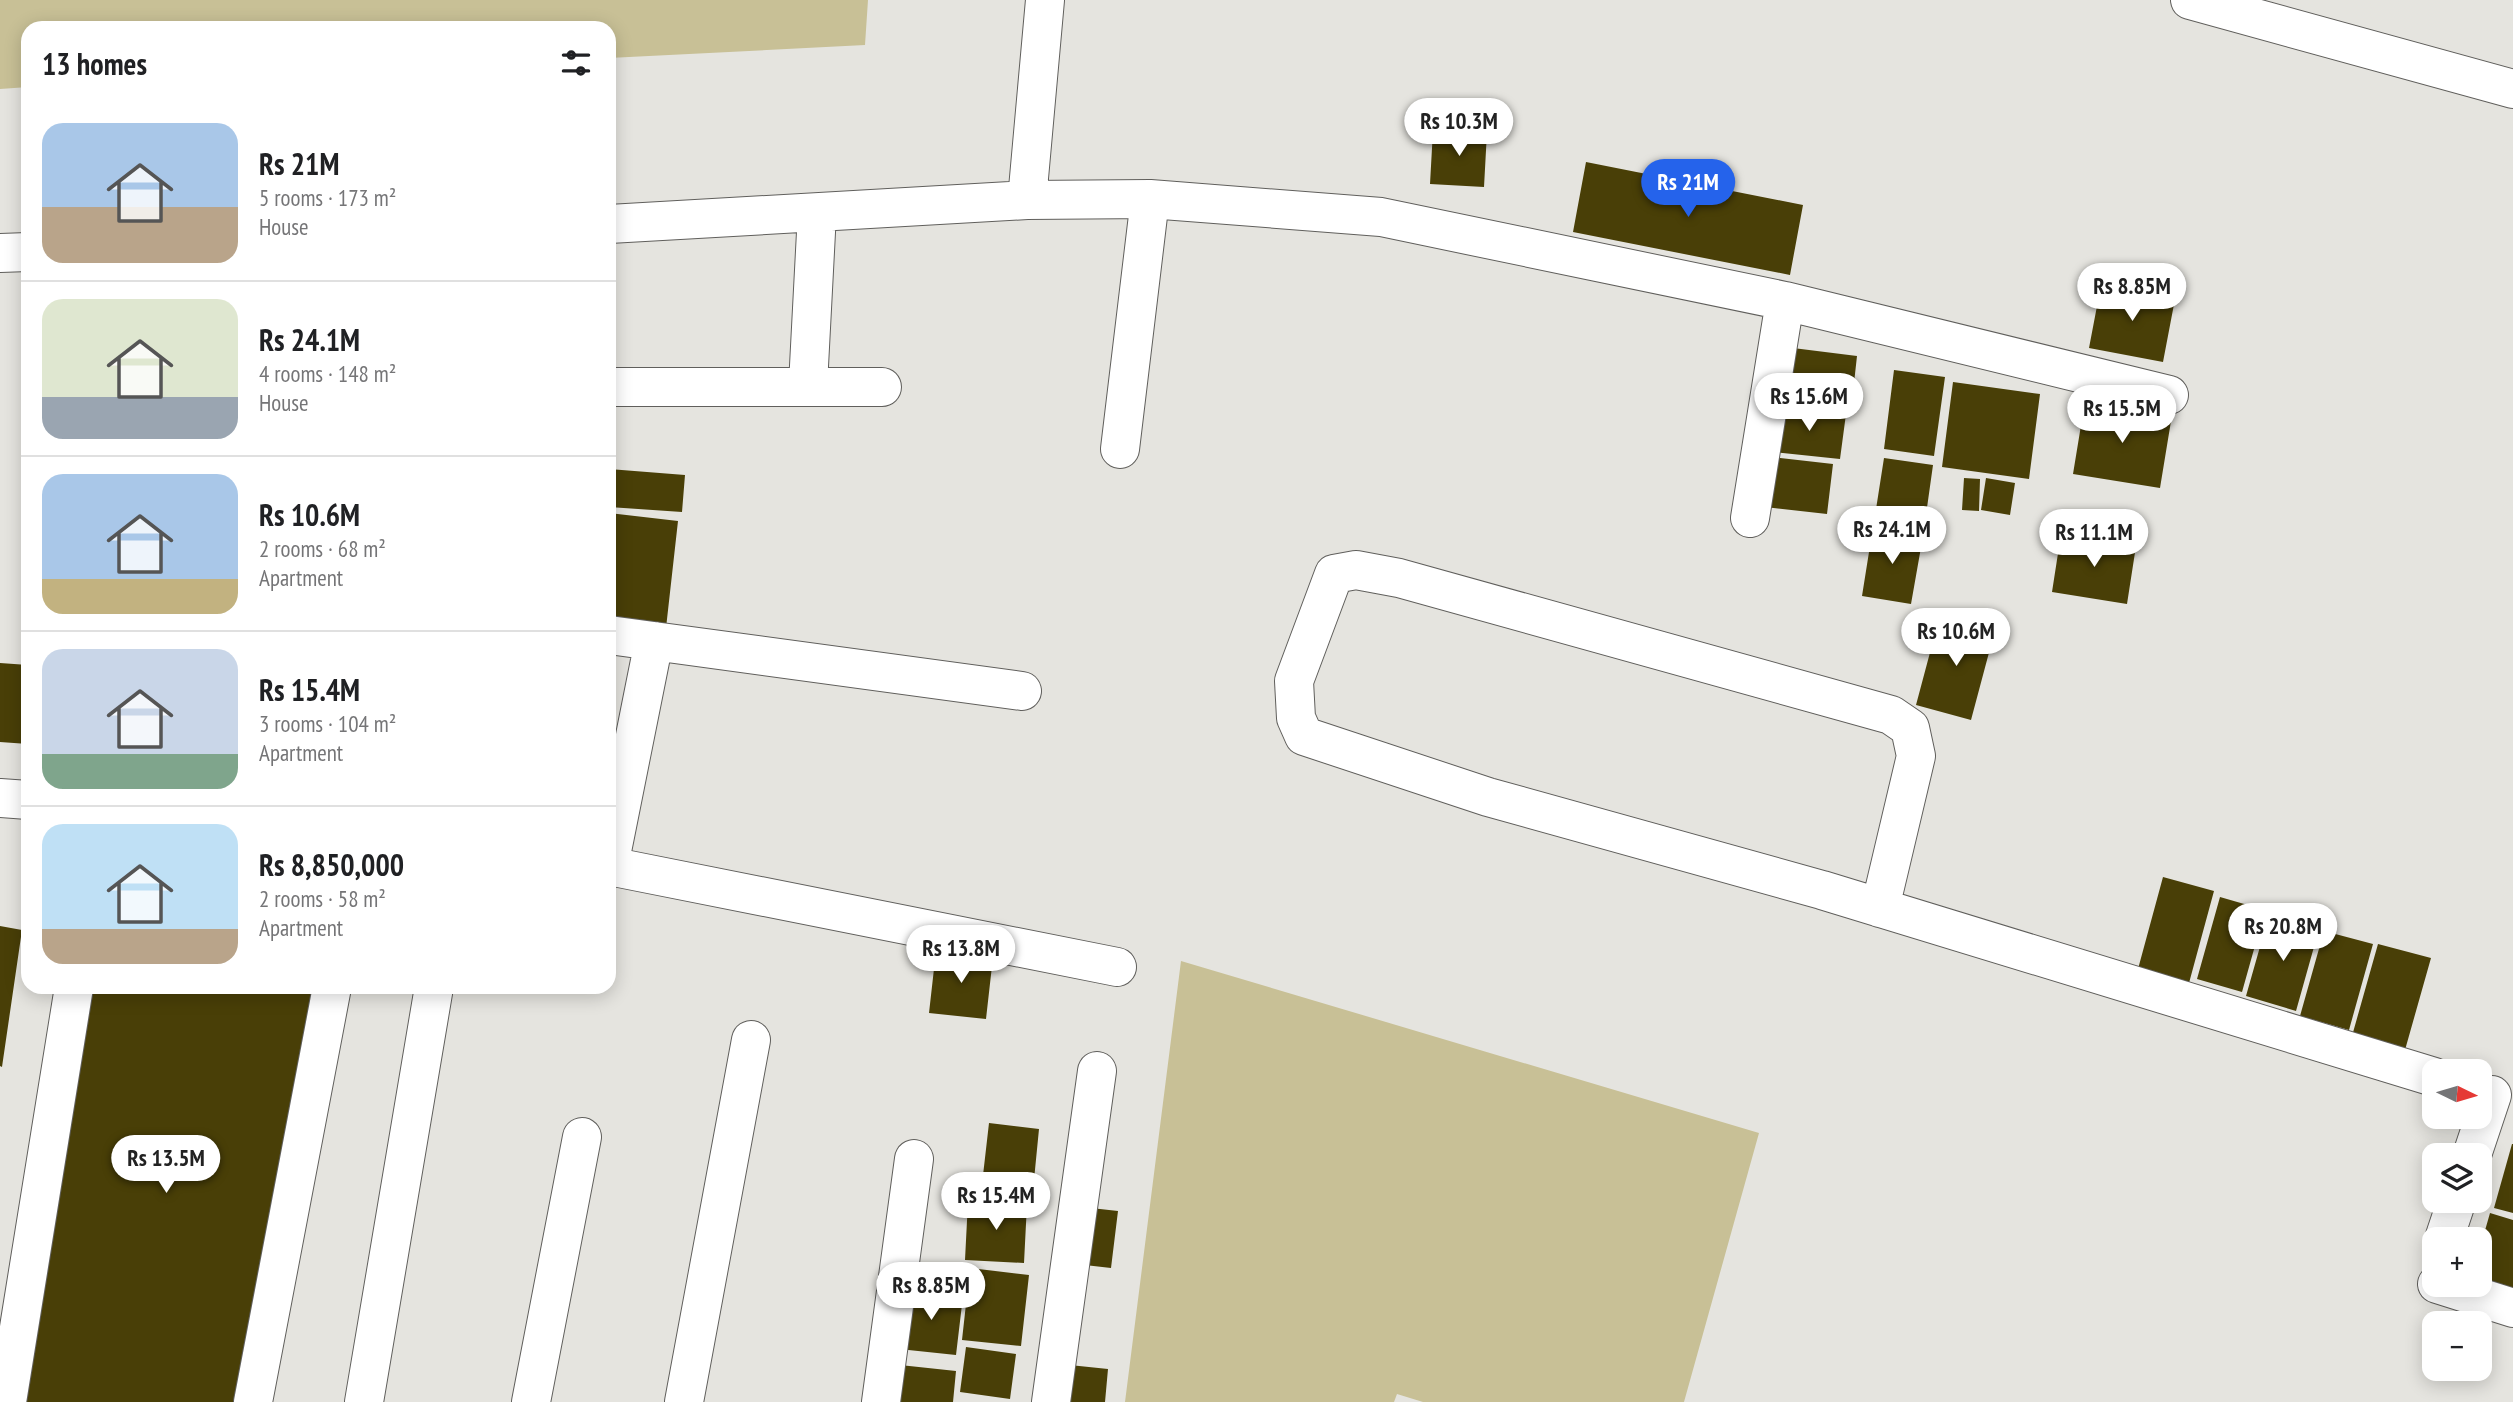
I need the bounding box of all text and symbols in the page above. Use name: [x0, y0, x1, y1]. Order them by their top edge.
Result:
text: 13 homes: [42, 44, 147, 83]
icon: filters: [557, 44, 595, 82]
pin: Rs 10.3M: [1387, 99, 1531, 158]
text: Rs 10.3M: [1420, 106, 1498, 135]
text: Rs 21M: [259, 144, 339, 183]
icon: home: [98, 151, 182, 235]
pin: Rs 21M: [1631, 160, 1745, 219]
text: Rs 21M: [1657, 167, 1719, 196]
text: 5 rooms · 173 m²: [259, 183, 396, 212]
text: House: [259, 212, 309, 241]
pin: Rs 8.85M: [2060, 264, 2204, 323]
text: Rs 8.85M: [2093, 271, 2171, 300]
text: Rs 24.1M: [259, 320, 360, 359]
icon: home: [98, 327, 182, 411]
text: 4 rooms · 148 m²: [259, 359, 396, 388]
pin: Rs 15.6M: [1737, 374, 1881, 433]
text: Rs 15.6M: [1770, 381, 1848, 410]
pin: Rs 15.5M: [2050, 386, 2194, 445]
text: House: [259, 388, 309, 417]
text: Rs 15.5M: [2083, 393, 2161, 422]
text: Rs 10.6M: [259, 495, 360, 534]
icon: home: [98, 502, 182, 586]
pin: Rs 24.1M: [1820, 506, 1964, 566]
pin: Rs 11.1M: [2022, 510, 2166, 569]
text: Rs 24.1M: [1853, 514, 1931, 543]
text: Rs 11.1M: [2055, 517, 2133, 546]
text: 2 rooms · 68 m²: [259, 534, 386, 563]
text: Apartment: [259, 563, 343, 592]
pin: Rs 10.6M: [1884, 608, 2028, 668]
text: Rs 10.6M: [1917, 616, 1995, 645]
text: Rs 15.4M: [259, 670, 360, 709]
icon: home: [98, 677, 182, 761]
text: 3 rooms · 104 m²: [259, 709, 396, 738]
text: Apartment: [259, 738, 343, 767]
text: Rs 8,850,000: [259, 845, 404, 884]
icon: home: [98, 852, 182, 936]
text: 2 rooms · 58 m²: [259, 884, 386, 913]
pin: Rs 20.8M: [2211, 904, 2355, 963]
text: Rs 20.8M: [2244, 911, 2322, 940]
text: Apartment: [259, 913, 343, 942]
pin: Rs 13.8M: [889, 926, 1033, 985]
text: Rs 13.8M: [922, 933, 1000, 962]
north arrow: [2422, 1059, 2492, 1129]
map controls: [2422, 1059, 2492, 1381]
pin: Rs 13.5M: [94, 1136, 238, 1195]
text: Rs 13.5M: [127, 1143, 205, 1172]
button: layers: [2422, 1143, 2492, 1213]
pin: Rs 15.4M: [924, 1172, 1068, 1232]
text: Rs 15.4M: [957, 1180, 1035, 1209]
button: +: [2422, 1227, 2492, 1297]
pin: Rs 8.85M: [859, 1262, 1003, 1322]
text: Rs 8.85M: [892, 1270, 970, 1299]
button: −: [2422, 1311, 2492, 1381]

